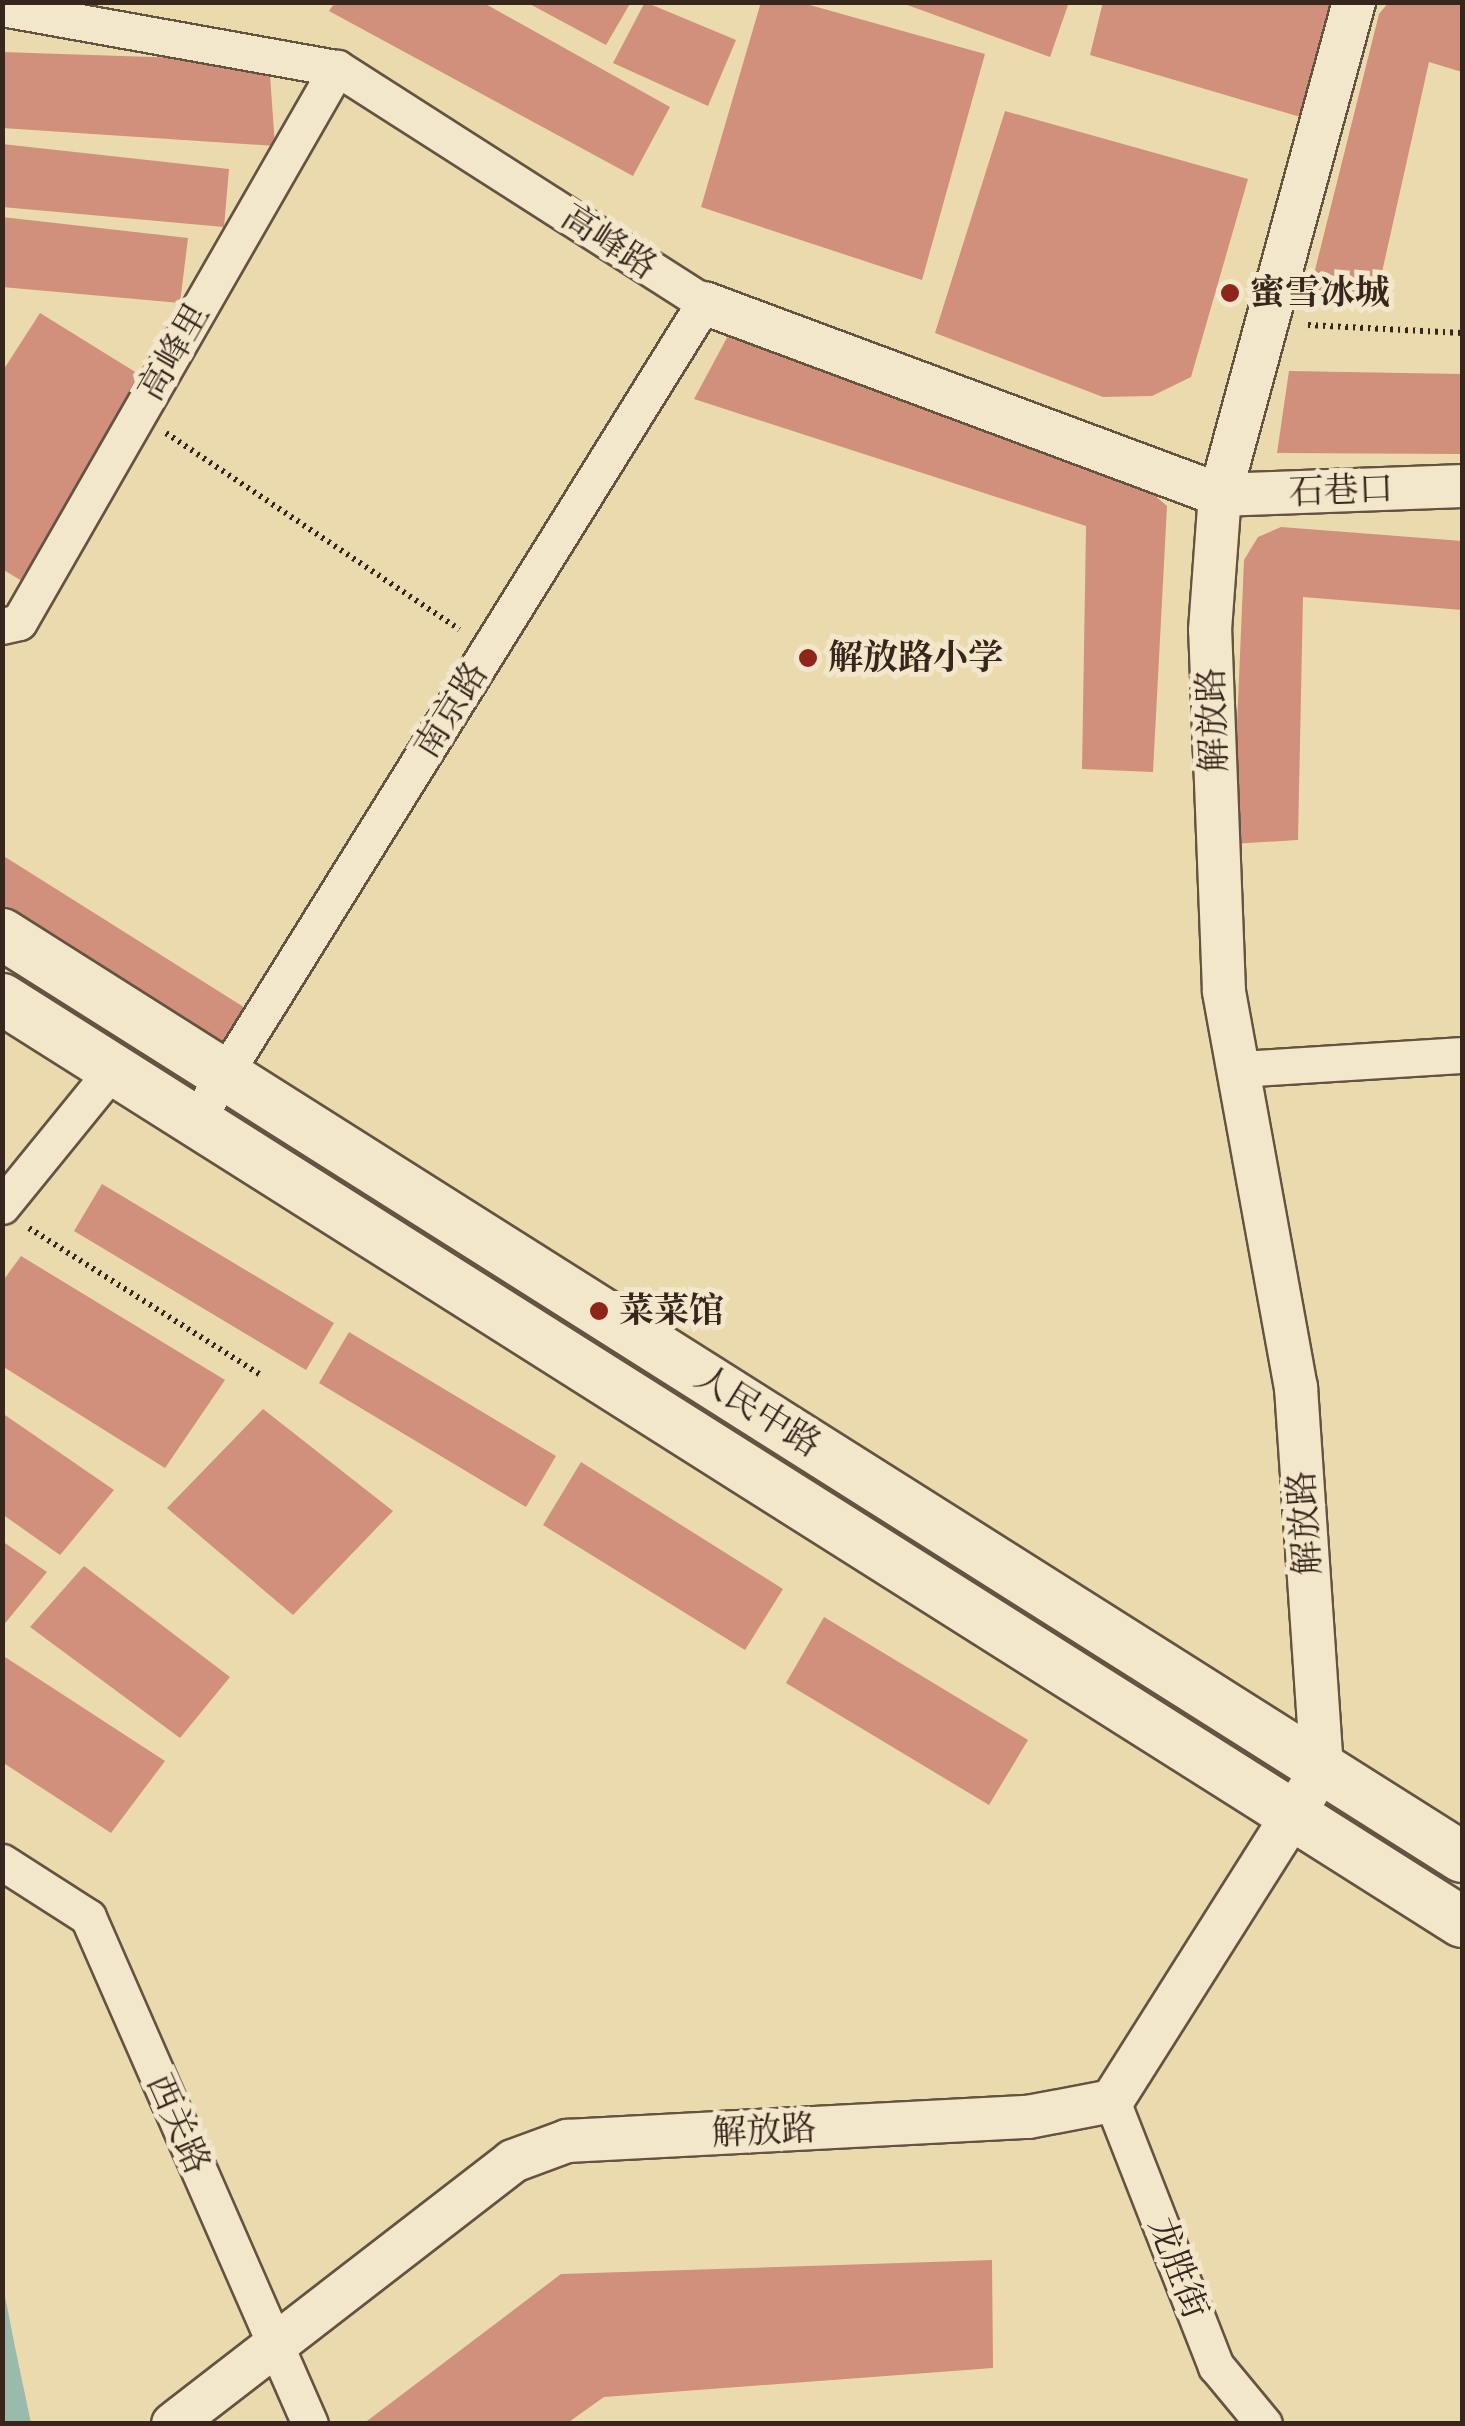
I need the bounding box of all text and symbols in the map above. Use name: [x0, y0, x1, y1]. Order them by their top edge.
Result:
street label: 高峰路: [554, 196, 664, 288]
place label: 蜜雪冰城: [1250, 272, 1390, 314]
marker: 蜜雪冰城: [1219, 282, 1241, 304]
street label: 高峰里: [130, 296, 218, 408]
street label: 石巷口: [1288, 468, 1394, 514]
place label: 解放路小学: [828, 637, 1003, 679]
marker: 解放路小学: [797, 647, 819, 669]
street label: 南京路: [405, 654, 497, 766]
street label: 解放路: [1190, 667, 1236, 773]
place label: 菜菜馆: [619, 1290, 724, 1332]
marker: 菜菜馆: [588, 1300, 610, 1322]
street label: 人民中路: [688, 1356, 828, 1466]
street label: 解放路: [1280, 1469, 1330, 1577]
street label: 西关路: [137, 2067, 219, 2181]
street label: 解放路: [710, 2107, 818, 2155]
street label: 龙胜街: [1140, 2211, 1216, 2325]

